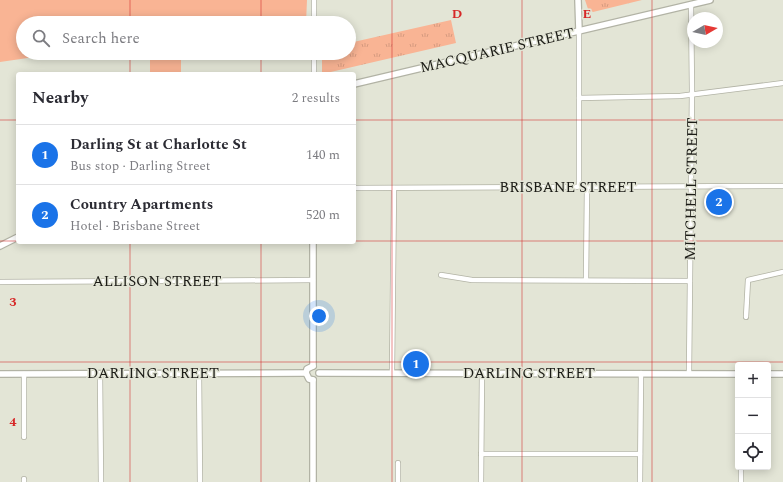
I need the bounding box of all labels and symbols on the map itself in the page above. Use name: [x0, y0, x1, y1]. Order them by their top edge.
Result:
text: D: [452, 4, 462, 24]
text: E: [583, 4, 592, 24]
north arrow: [687, 12, 723, 48]
street label: MACQUARIE STREET: [418, 22, 577, 79]
street label: MITCHELL STREET: [679, 117, 704, 261]
street label: BRISBANE STREET: [499, 176, 637, 199]
pin: 2: [706, 187, 732, 217]
street label: ALLISON STREET: [92, 270, 222, 293]
text: 3: [9, 292, 17, 312]
your location: [309, 306, 329, 326]
pin: 1: [403, 349, 429, 379]
street label: DARLING STREET: [87, 362, 219, 385]
street label: DARLING STREET: [463, 362, 595, 385]
text: 4: [9, 412, 17, 432]

